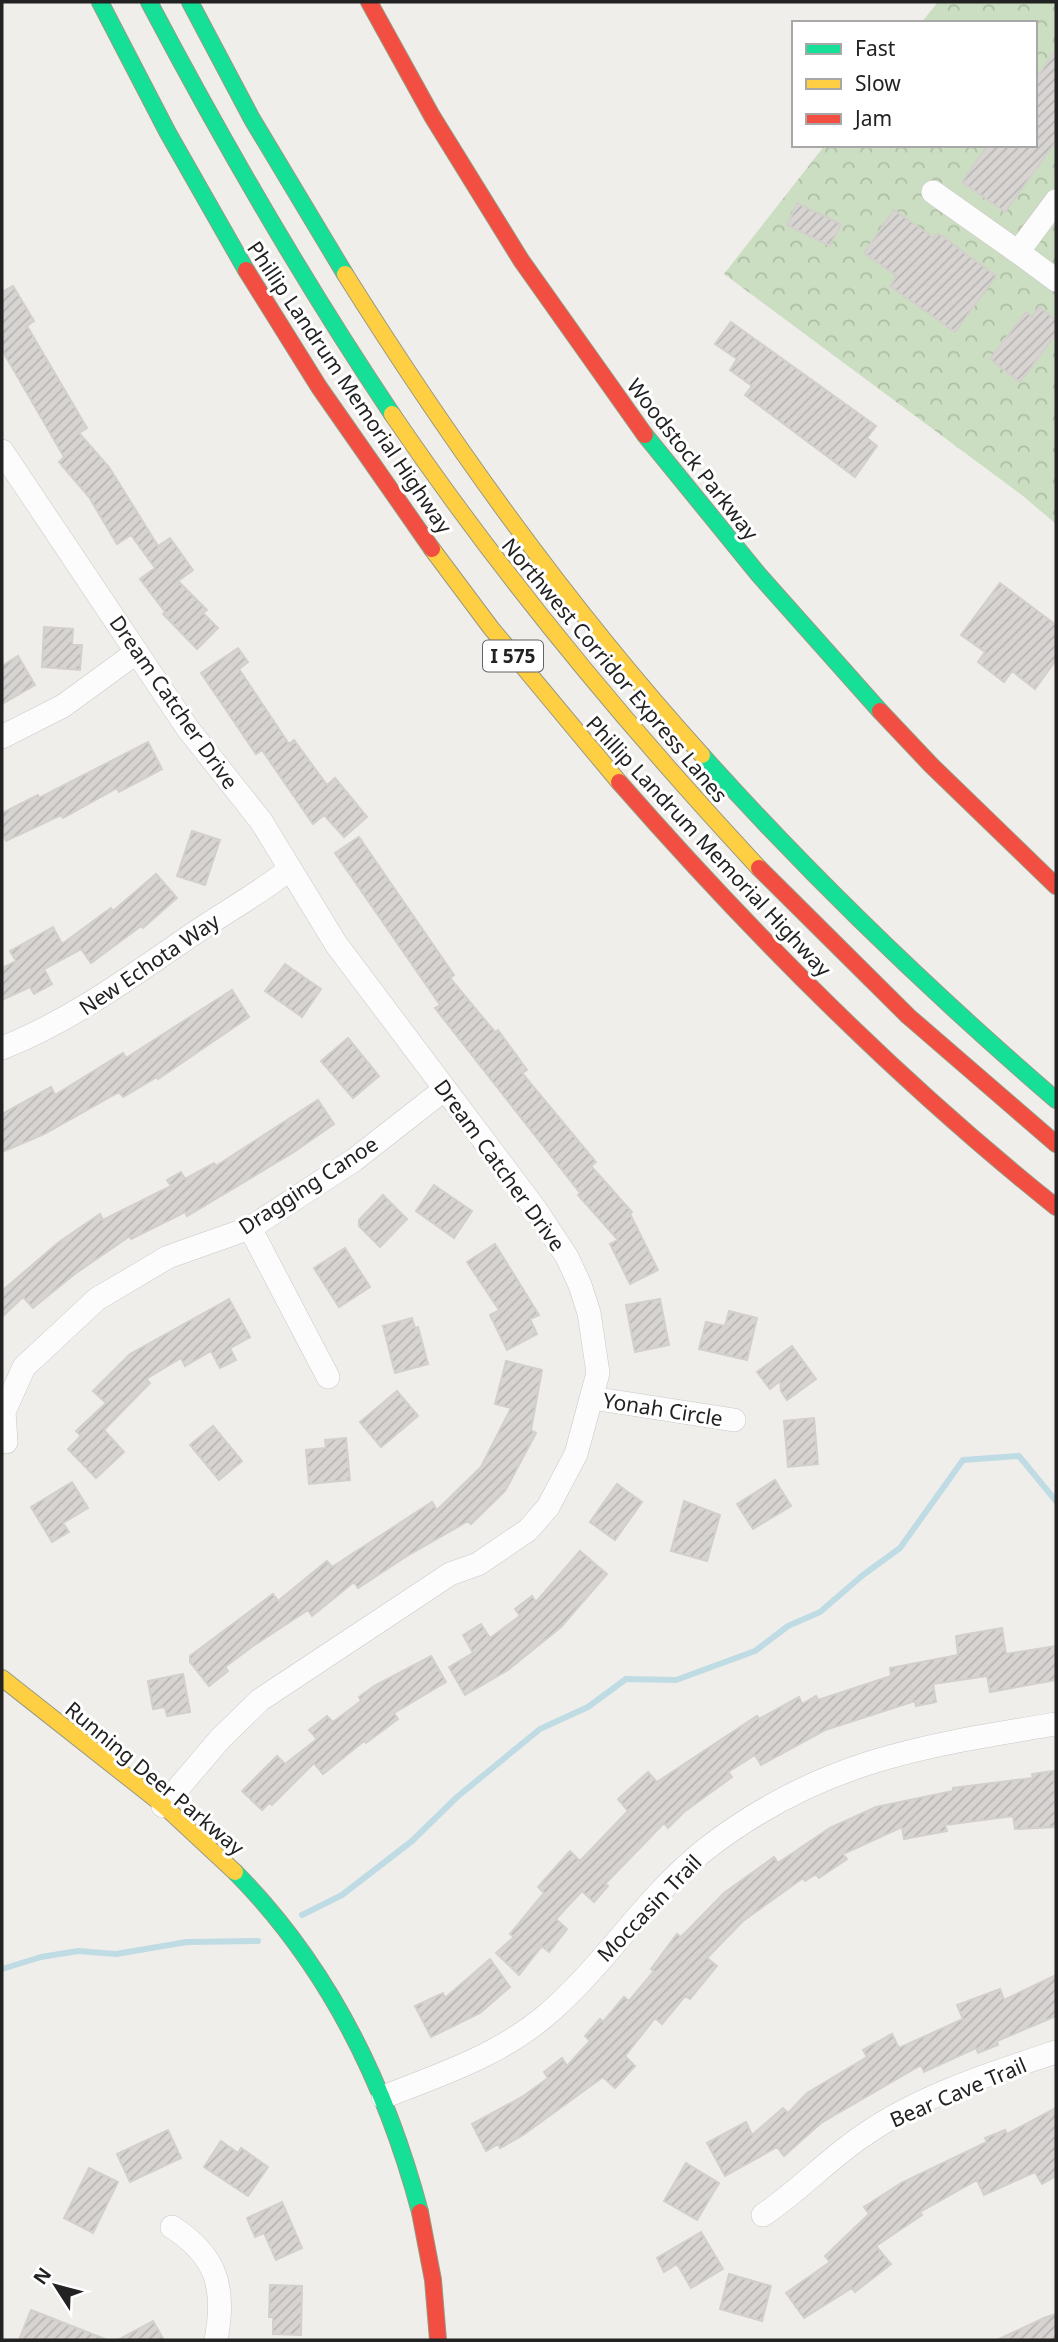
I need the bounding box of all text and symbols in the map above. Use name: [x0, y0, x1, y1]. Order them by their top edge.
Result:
legend: [792, 21, 1037, 147]
text: Fast: [855, 34, 896, 62]
text: Slow: [855, 69, 901, 97]
text: Jam: [853, 104, 892, 132]
street label: Phillip Landrum Memorial Highway: [241, 235, 459, 539]
street label: Woodstock Parkway: [621, 372, 765, 546]
street label: Northwest Corridor Express Lanes: [496, 532, 734, 808]
street label: Dream Catcher Drive: [103, 610, 245, 794]
road number: I 575: [483, 640, 543, 671]
street label: Phillip Landrum Memorial Highway: [580, 710, 838, 983]
street label: New Echota Way: [74, 907, 225, 1021]
street label: Dream Catcher Drive: [428, 1073, 572, 1257]
street label: Dragging Canoe: [233, 1130, 383, 1240]
street label: Yonah Circle: [601, 1386, 725, 1432]
street label: Running Deer Parkway: [60, 1695, 251, 1861]
street label: Moccasin Trail: [591, 1848, 707, 1968]
street label: Bear Cave Trail: [885, 2051, 1031, 2133]
north arrow: [21, 2251, 91, 2321]
text: N: [27, 2262, 57, 2290]

